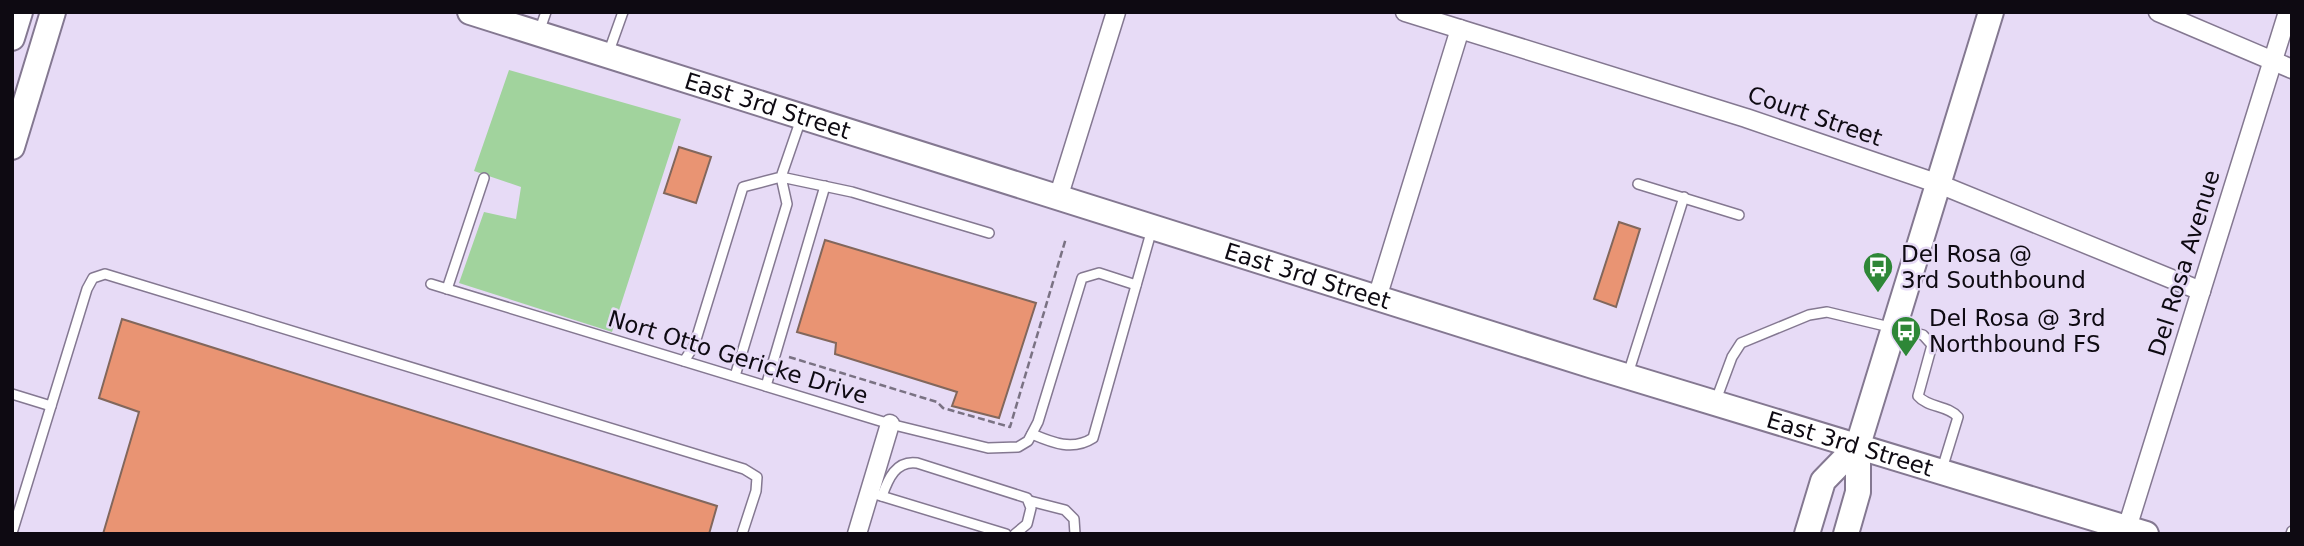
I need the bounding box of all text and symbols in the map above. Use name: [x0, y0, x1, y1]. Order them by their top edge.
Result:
street label: East 3rd Street: [681, 67, 854, 144]
street label: Court Street: [1744, 81, 1886, 151]
street label: Del Rosa Avenue: [2143, 167, 2225, 359]
street label: East 3rd Street: [1221, 238, 1394, 314]
place label: Del Rosa @ 3rd Southbound: [1901, 241, 2086, 293]
bus stop icon: Del Rosa @ 3rd Southbound: [1861, 250, 1895, 294]
street label: Nort Otto Gericke Drive: [605, 305, 871, 409]
place label: Del Rosa @ 3rd Northbound FS: [1929, 305, 2106, 357]
bus stop icon: Del Rosa @ 3rd Northbound FS: [1889, 314, 1923, 358]
street label: East 3rd Street: [1764, 407, 1936, 482]

